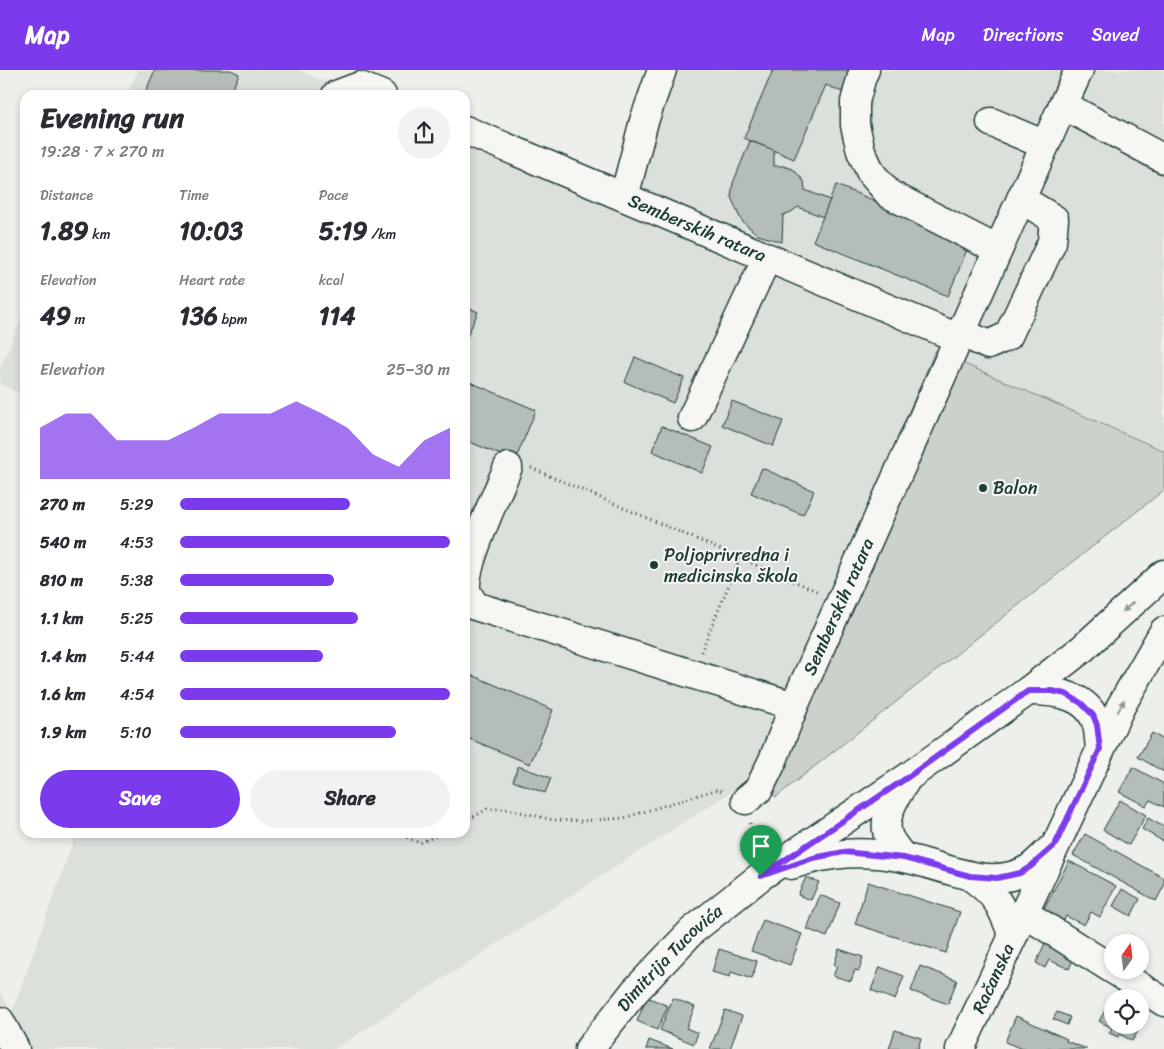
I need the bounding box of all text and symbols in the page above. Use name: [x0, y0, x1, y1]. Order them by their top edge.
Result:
text: Map: [25, 14, 69, 56]
text: Map: [922, 19, 955, 51]
text: Directions: [983, 19, 1064, 51]
text: Saved: [1092, 19, 1139, 51]
text: Evening run: [40, 93, 184, 142]
button: share: [398, 107, 450, 159]
text: 19:28 · 7 × 270 m: [40, 137, 164, 166]
text: Distance: [40, 183, 93, 208]
text: Time: [179, 183, 209, 208]
text: Pace: [319, 183, 348, 208]
street label: Semberskih ratara: [623, 185, 771, 271]
text: 1.89: [40, 208, 89, 253]
text: 10:03: [179, 208, 243, 253]
text: 5:19: [319, 208, 368, 253]
text: km: [89, 222, 111, 247]
text: /km: [368, 222, 396, 247]
text: Elevation: [40, 268, 97, 293]
text: Heart rate: [179, 268, 245, 293]
text: kcal: [319, 268, 344, 293]
text: 49: [40, 293, 71, 338]
text: 136: [179, 293, 218, 338]
text: 114: [319, 293, 356, 338]
text: m: [71, 307, 85, 332]
text: bpm: [218, 307, 247, 332]
text: Elevation: [40, 355, 105, 384]
text: 25–30 m: [387, 355, 450, 384]
place label: Balon: [993, 472, 1038, 504]
marker: Balon: [977, 482, 989, 494]
text: 270 m: [40, 490, 85, 519]
text: 5:29: [120, 490, 154, 519]
text: 540 m: [40, 528, 86, 557]
text: 4:53: [120, 528, 153, 557]
street label: Semberskih ratara: [794, 533, 883, 680]
place label: Poljoprivredna i medicinska škola: [664, 539, 798, 592]
marker: Poljoprivredna i medicinska škola: [648, 559, 660, 571]
text: 810 m: [40, 566, 83, 595]
text: 5:38: [120, 566, 153, 595]
one-way arrow: [1123, 601, 1135, 613]
text: 1.1 km: [40, 604, 84, 633]
text: 5:25: [120, 604, 154, 633]
text: 1.4 km: [40, 642, 87, 671]
text: 5:44: [120, 642, 155, 671]
text: 1.6 km: [40, 680, 86, 709]
text: 4:54: [120, 680, 155, 709]
one-way arrow: [1117, 699, 1125, 713]
text: 1.9 km: [40, 718, 86, 747]
text: 5:10: [120, 718, 152, 747]
button: Save: [40, 770, 240, 828]
button: Share: [250, 770, 450, 828]
pin: [740, 825, 782, 876]
icon: arrive: [747, 832, 775, 860]
street label: Dimitrija Tucovića: [608, 895, 731, 1019]
north arrow: [1104, 934, 1149, 979]
map controls: [1104, 934, 1149, 1034]
street label: Račanska: [963, 938, 1023, 1019]
button: locate: [1104, 989, 1149, 1034]

